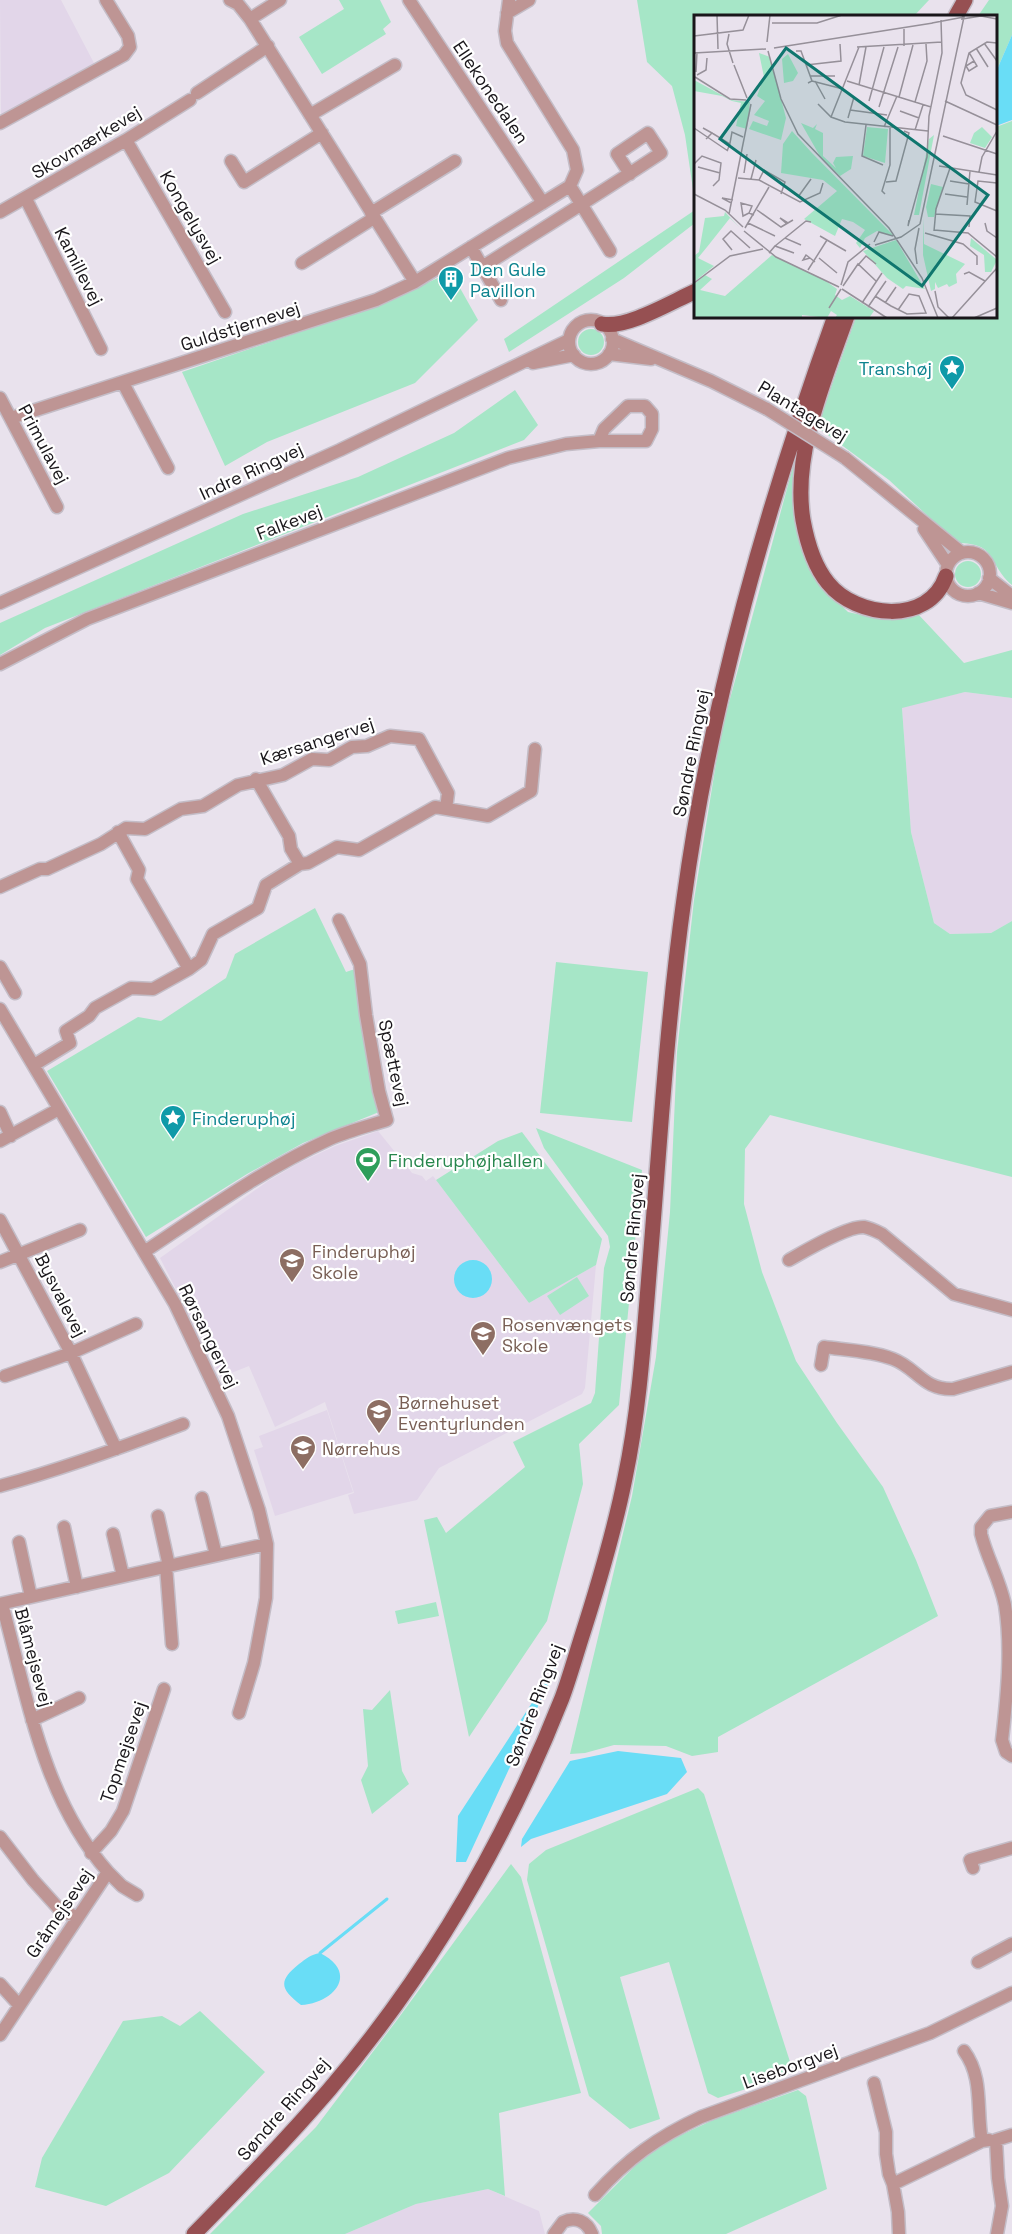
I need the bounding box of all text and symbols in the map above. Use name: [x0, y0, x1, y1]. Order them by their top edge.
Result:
inset map: [694, 15, 997, 318]
street label: Ellekonedalen: [448, 36, 534, 148]
street label: Skovmærkevej: [27, 100, 145, 184]
street label: Kongelysvej: [155, 166, 227, 268]
street label: Kamillevej: [50, 223, 108, 309]
place label: Den Gule Pavillon: [470, 258, 546, 302]
building icon: Den Gule Pavillon: [436, 264, 466, 302]
street label: Guldstjernevej: [177, 296, 303, 356]
place icon: Transhøj: [937, 353, 967, 391]
place label: Transhøj: [859, 357, 932, 380]
street label: Plantagevej: [754, 375, 852, 447]
street label: Primulavej: [13, 400, 75, 488]
street label: Indre Ringvej: [196, 437, 306, 505]
street label: Falkevej: [253, 499, 325, 545]
street label: Søndre Ringvej: [667, 687, 715, 819]
street label: Kærsangervej: [257, 712, 377, 770]
street label: Spættevej: [374, 1018, 414, 1108]
place icon: Finderuphøj: [158, 1103, 188, 1141]
place label: Finderuphøj: [192, 1107, 295, 1130]
sports icon: Finderuphøjhallen: [353, 1145, 383, 1183]
place label: Finderuphøjhallen: [388, 1149, 543, 1172]
street label: Søndre Ringvej: [615, 1173, 649, 1303]
place label: Finderuphøj Skole: [312, 1240, 415, 1284]
school or university icon: Finderuphøj Skole: [277, 1246, 307, 1284]
street label: Bysvalevej: [30, 1249, 92, 1341]
street label: Rørsangervej: [174, 1280, 244, 1392]
place label: Rosenvængets Skole: [502, 1313, 632, 1357]
school or university icon: Rosenvængets Skole: [468, 1319, 498, 1357]
place label: Børnehuset Eventyrlunden: [398, 1391, 525, 1435]
school or university icon: Børnehuset Eventyrlunden: [364, 1397, 394, 1435]
school or university icon: Nørrehus: [288, 1433, 318, 1471]
place label: Nørrehus: [322, 1437, 400, 1460]
street label: Blåmejsevej: [10, 1605, 58, 1709]
street label: Søndre Ringvej: [500, 1641, 568, 1769]
street label: Topmejsevej: [95, 1698, 151, 1806]
street label: Gråmejsevej: [21, 1864, 97, 1962]
street label: Liseborgvej: [739, 2038, 841, 2094]
street label: Søndre Ringvej: [232, 2053, 334, 2165]

